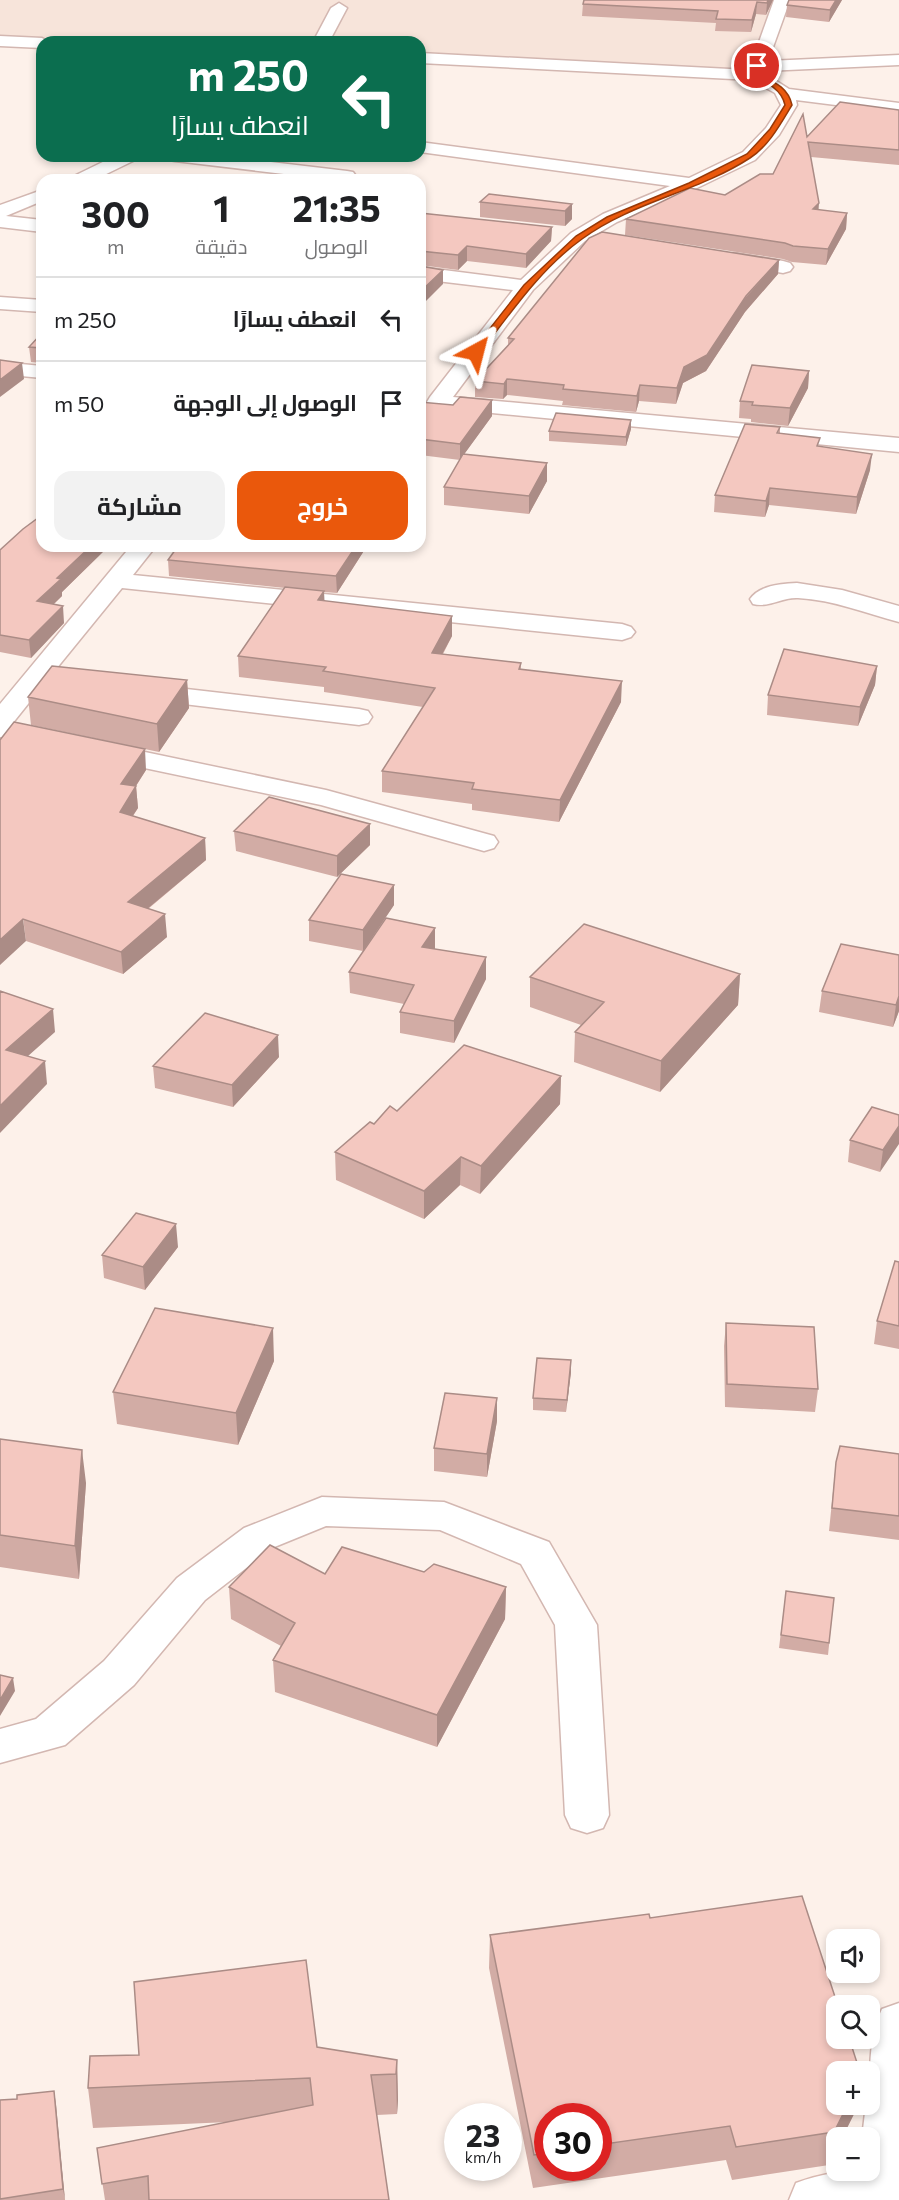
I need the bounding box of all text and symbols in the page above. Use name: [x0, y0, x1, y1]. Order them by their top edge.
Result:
pin: [731, 40, 782, 91]
text: 250 m: [188, 48, 309, 100]
icon: arrive: [740, 49, 773, 82]
icon: left: [330, 60, 408, 138]
text: انعطف يسارًا: [171, 108, 309, 141]
text: 1: [213, 185, 229, 229]
text: 21:35: [293, 185, 381, 229]
text: 300: [81, 191, 150, 235]
text: m: [107, 234, 124, 258]
text: دقيقة: [195, 234, 247, 258]
text: الوصول: [305, 234, 369, 258]
icon: left: [375, 303, 408, 336]
text: انعطف يسارًا: [233, 305, 357, 332]
text: 250 m: [54, 306, 117, 333]
position arrow: [444, 320, 508, 384]
icon: arrive: [375, 387, 408, 420]
text: الوصول إلى الوجهة: [173, 389, 357, 416]
text: 50 m: [54, 390, 104, 417]
button: مشاركة: [54, 471, 225, 540]
button: خروج: [237, 471, 408, 540]
map controls: [826, 1929, 880, 2181]
button: sound: [826, 1929, 880, 1983]
button: search: [826, 1995, 880, 2049]
button: +: [826, 2061, 880, 2115]
speed limit sign: 30: [534, 2103, 612, 2181]
text: 23: [466, 2116, 500, 2153]
button: −: [826, 2127, 880, 2181]
text: km/h: [465, 2148, 501, 2166]

